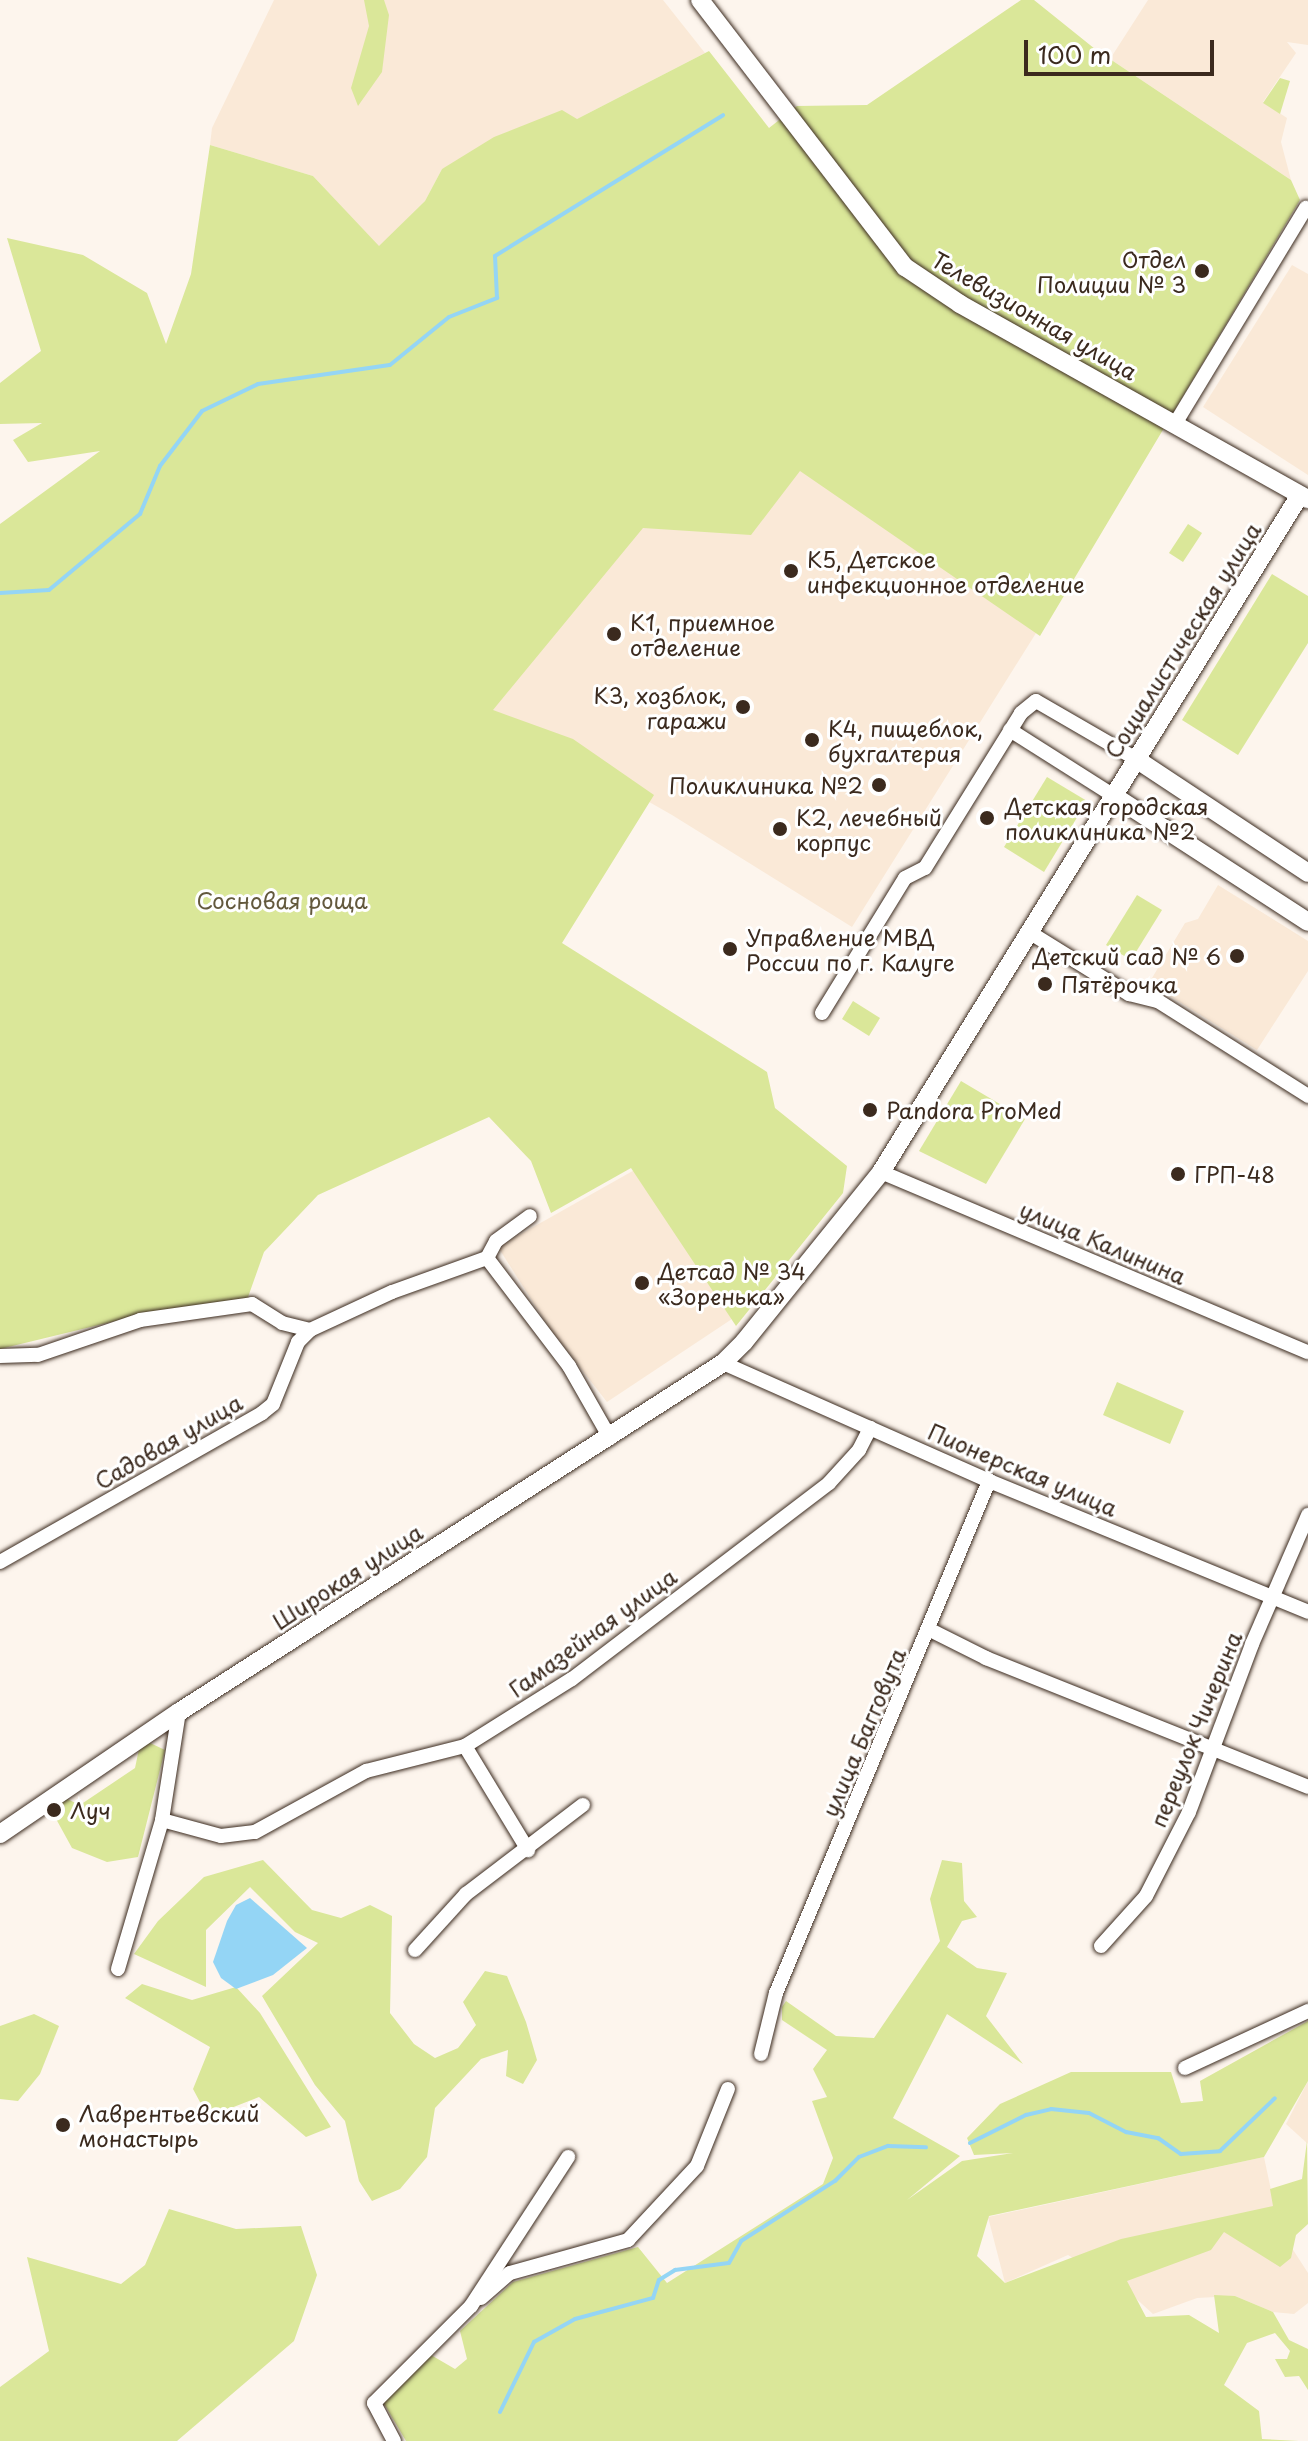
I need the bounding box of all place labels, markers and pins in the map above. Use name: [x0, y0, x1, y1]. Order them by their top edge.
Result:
place label: Отдел Полиции № 3: [1037, 245, 1186, 296]
marker: Отдел Полиции № 3: [1193, 262, 1211, 280]
place label: К5, Детское инфекционное отделение: [807, 545, 1085, 596]
marker: К5, Детское инфекционное отделение: [782, 562, 800, 580]
place label: К1, приемное отделение: [630, 608, 775, 660]
marker: К1, приемное отделение: [605, 625, 623, 643]
place label: К3, хозблок, гаражи: [594, 681, 727, 732]
marker: К3, хозблок, гаражи: [734, 698, 752, 716]
place label: К4, пищеблок, бухгалтерия: [828, 714, 984, 766]
marker: К4, пищеблок, бухгалтерия: [803, 731, 821, 749]
place label: Поликлиника №2: [669, 772, 863, 798]
marker: Поликлиника №2: [870, 776, 888, 794]
place label: Детская городская поликлиника №2: [1005, 792, 1209, 844]
place label: К2, лечебный корпус: [796, 803, 942, 854]
marker: Детская городская поликлиника №2: [976, 807, 998, 829]
marker: К2, лечебный корпус: [771, 820, 789, 838]
place label: Управление МВД России по г. Калуге: [746, 923, 955, 974]
marker: Управление МВД России по г. Калуге: [721, 940, 739, 958]
place label: Детский сад № 6: [1031, 943, 1221, 969]
marker: Детский сад № 6: [1228, 947, 1246, 965]
place label: Пятёрочка: [1061, 971, 1177, 997]
marker: Пятёрочка: [1036, 975, 1054, 993]
place label: Pandora ProMed: [886, 1097, 1062, 1123]
marker: Pandora ProMed: [861, 1101, 879, 1119]
place label: ГРП-48: [1194, 1161, 1275, 1187]
marker: ГРП-48: [1169, 1165, 1187, 1183]
place label: Детсад № 34 «Зоренька»: [658, 1257, 806, 1308]
marker: Детсад № 34 «Зоренька»: [633, 1274, 651, 1292]
place label: Луч: [70, 1797, 111, 1823]
marker: Луч: [45, 1801, 63, 1819]
place label: Лаврентьевский монастырь: [79, 2099, 259, 2150]
marker: Лаврентьевский монастырь: [54, 2116, 72, 2134]

